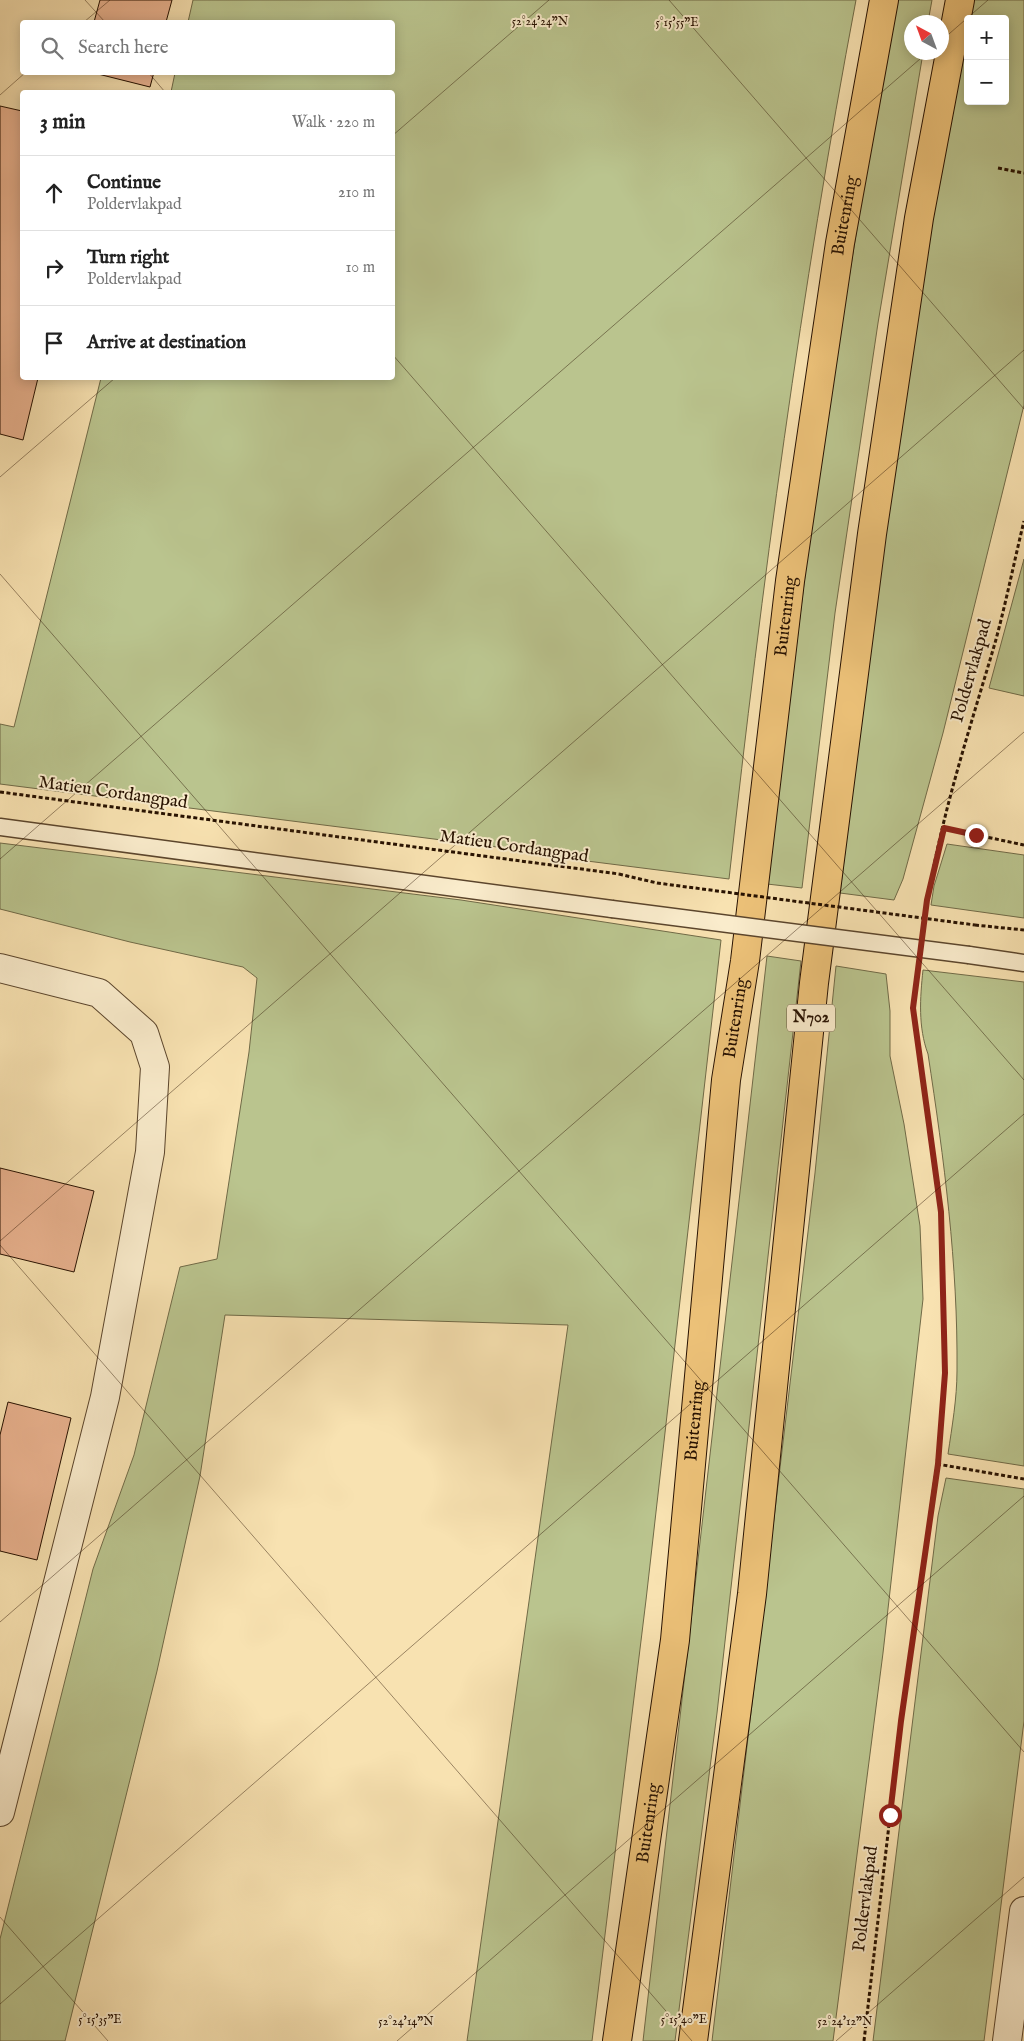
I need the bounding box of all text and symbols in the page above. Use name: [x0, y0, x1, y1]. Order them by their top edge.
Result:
text: 52°24'24"N: [512, 14, 569, 29]
text: 5°15'55"E: [655, 15, 699, 30]
north arrow: [904, 15, 949, 60]
map controls: [964, 15, 1009, 105]
button: +: [964, 15, 1009, 60]
search box: [20, 20, 395, 75]
icon: search: [38, 34, 66, 62]
text: Search here: [78, 36, 169, 60]
button: −: [964, 60, 1009, 105]
text: 3 min: [40, 109, 85, 136]
text: Walk · 220 m: [292, 113, 375, 133]
text: Continue: [87, 171, 161, 195]
street label: Buitenring: [827, 174, 863, 257]
icon: ahead: [40, 179, 68, 207]
text: 210 m: [338, 183, 375, 203]
text: Poldervlakpad: [87, 195, 182, 215]
text: Turn right: [87, 246, 169, 270]
icon: right: [40, 254, 68, 282]
text: 10 m: [345, 258, 375, 278]
text: Poldervlakpad: [87, 270, 182, 290]
icon: arrive: [40, 329, 68, 357]
text: Arrive at destination: [87, 331, 246, 355]
street label: Buitenring: [770, 575, 802, 658]
street label: Poldervlakpad: [946, 616, 998, 725]
street label: Matieu Cordangpad: [37, 771, 189, 815]
route end: [965, 824, 988, 847]
street label: Matieu Cordangpad: [438, 825, 590, 869]
street label: Buitenring: [718, 976, 754, 1060]
road number: N702: [787, 1004, 835, 1032]
street label: Buitenring: [680, 1380, 710, 1462]
street label: Buitenring: [631, 1781, 666, 1865]
route start: [879, 1804, 902, 1827]
street label: Poldervlakpad: [848, 1844, 884, 1953]
text: 5°15'35"E: [78, 2012, 122, 2027]
text: 5°15'40"E: [661, 2012, 707, 2027]
text: 52°24'14"N: [378, 2014, 434, 2029]
text: 52°24'12"N: [817, 2014, 873, 2029]

